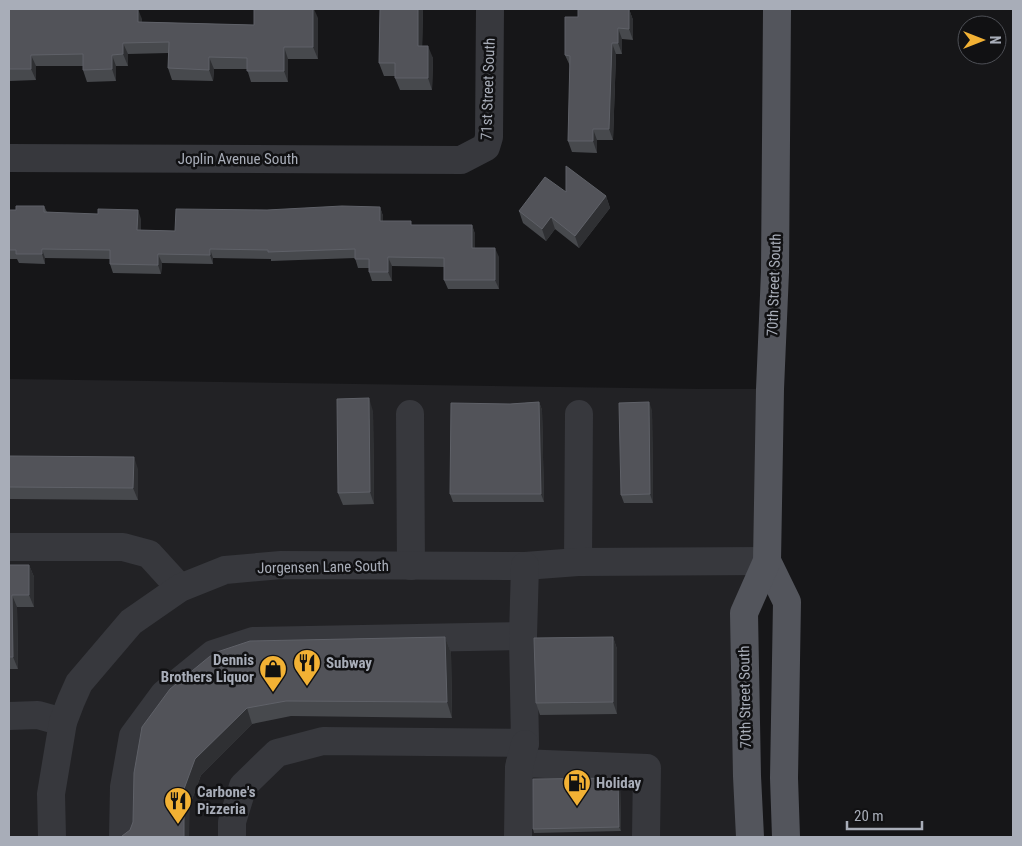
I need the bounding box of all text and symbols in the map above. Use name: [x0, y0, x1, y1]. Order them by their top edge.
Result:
north arrow: [957, 15, 1007, 65]
text: N: [987, 36, 1003, 44]
street label: 71st Street South: [477, 38, 499, 140]
street label: Joplin Avenue South: [178, 150, 298, 168]
street label: 70th Street South: [763, 233, 785, 337]
street label: Jorgensen Lane South: [257, 557, 389, 577]
street label: 70th Street South: [735, 645, 755, 749]
restaurant icon: Subway: [292, 648, 322, 687]
place label: Dennis Brothers Liquor: [161, 651, 254, 686]
shop icon: Dennis Brothers Liquor: [258, 654, 288, 693]
place label: Subway: [326, 654, 372, 672]
fuel station icon: Holiday: [562, 768, 592, 807]
place label: Holiday: [596, 774, 642, 792]
place label: Carbone's Pizzeria: [197, 783, 256, 818]
restaurant icon: Carbone's Pizzeria: [163, 786, 193, 825]
scale bar: [847, 798, 922, 830]
text: 20 m: [854, 807, 884, 825]

